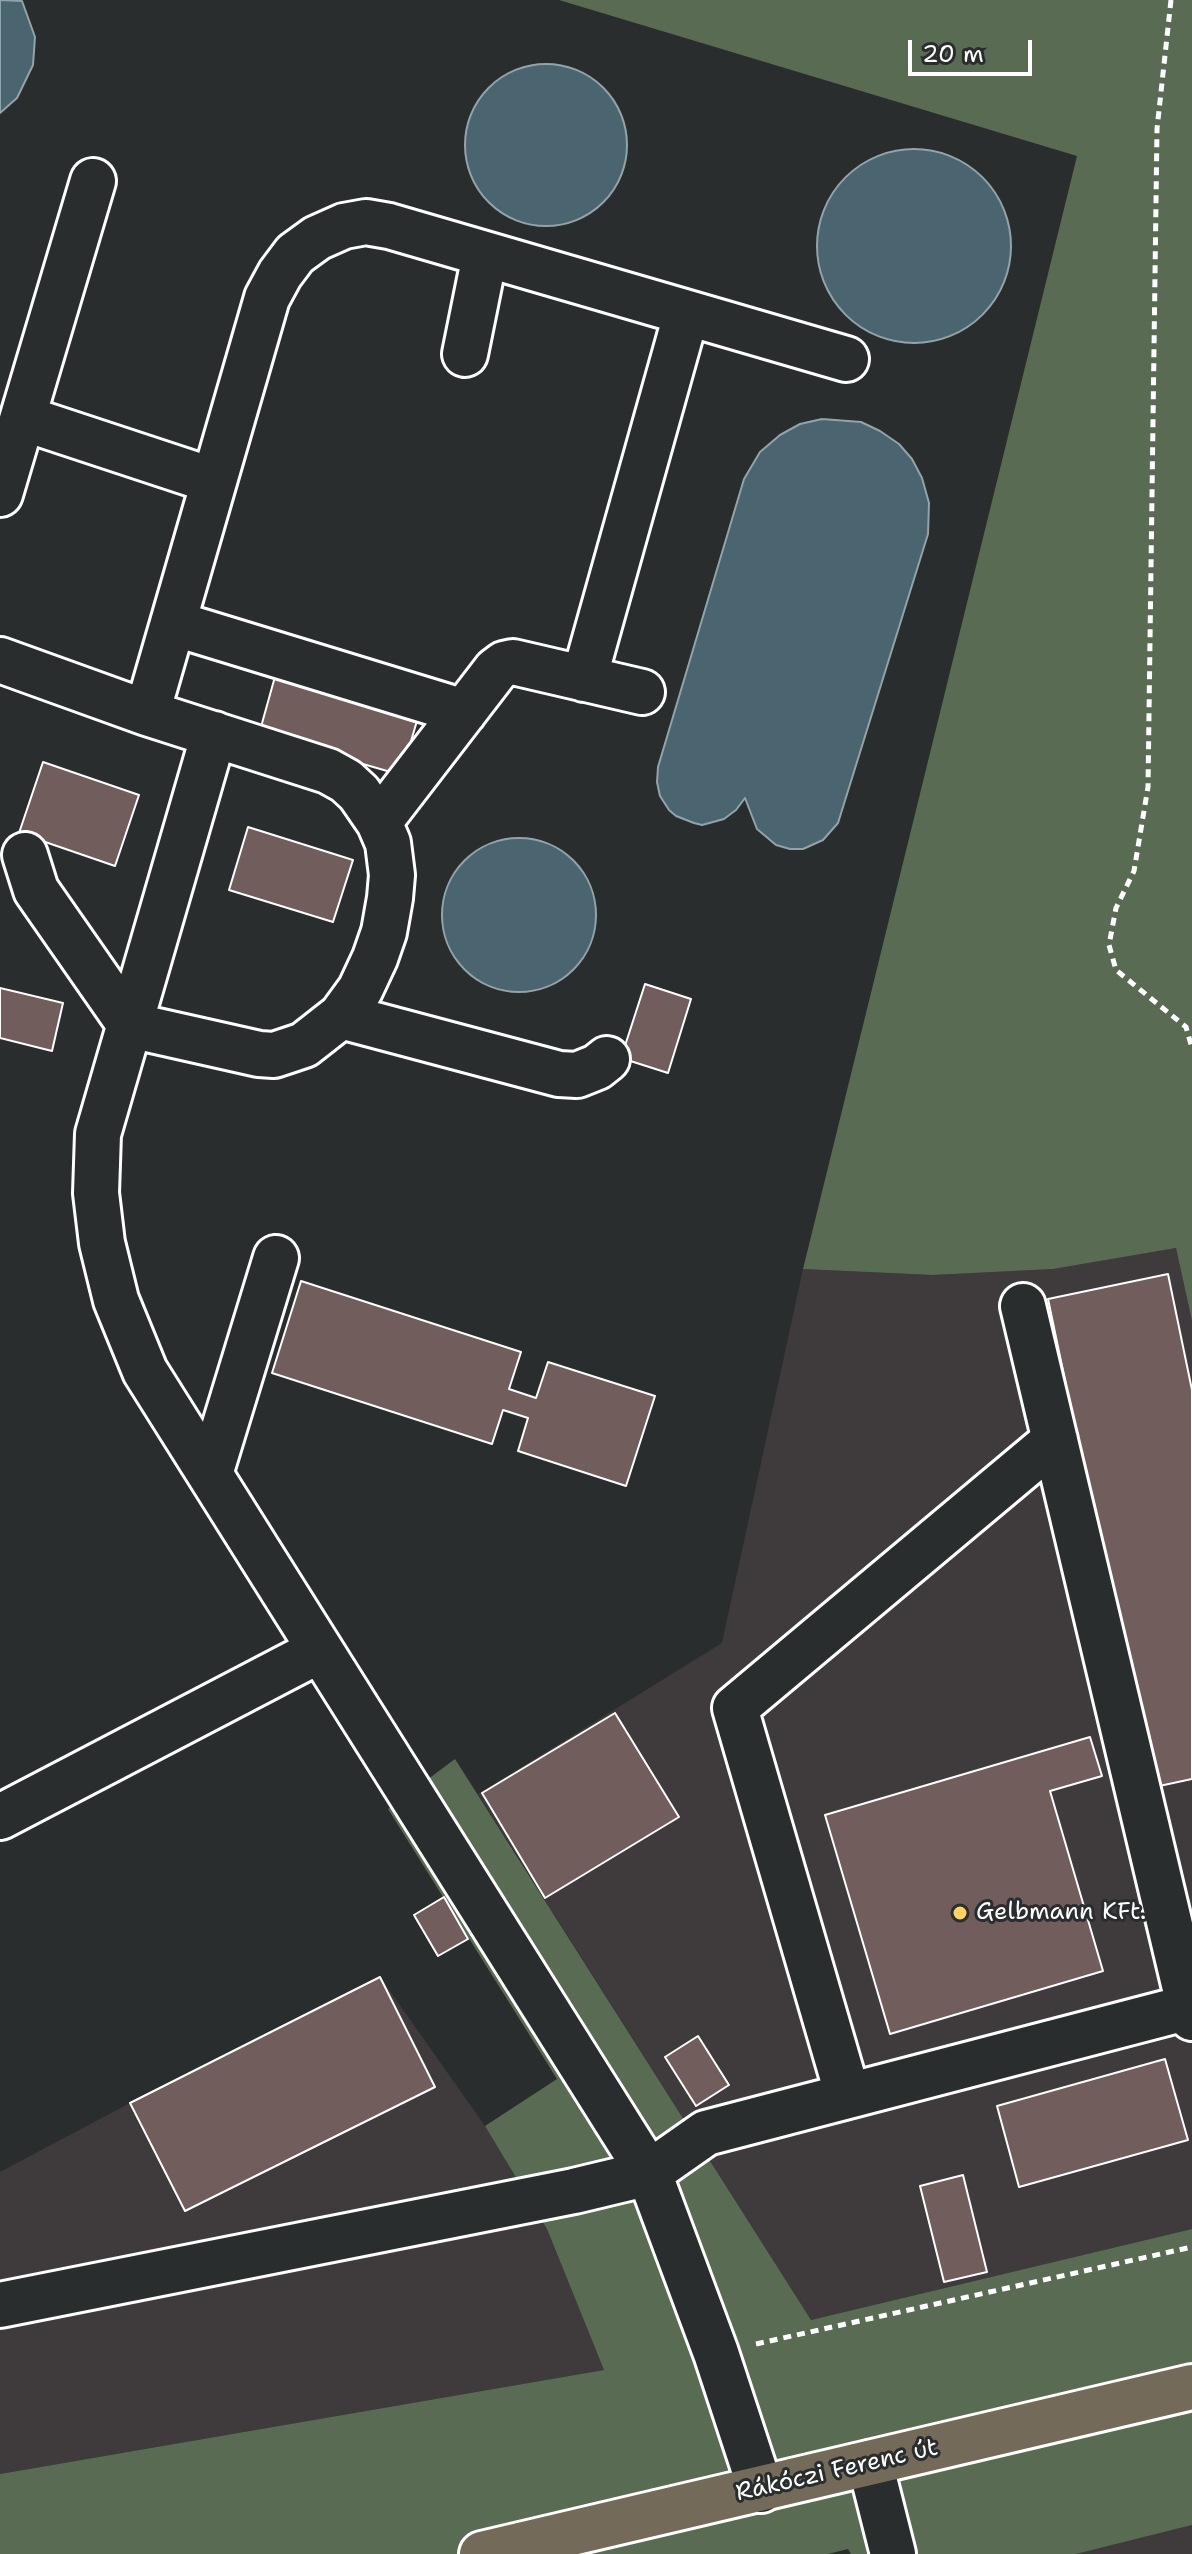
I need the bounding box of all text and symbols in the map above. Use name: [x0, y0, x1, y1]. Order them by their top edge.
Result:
scale bar: [912, 24, 1036, 74]
text: 20 m: [922, 38, 984, 70]
place label: Gelbmann KFt.: [976, 1899, 1146, 1927]
marker: Gelbmann KFt.: [951, 1904, 969, 1922]
street label: Rákóczi Ferenc út: [733, 2434, 941, 2508]

